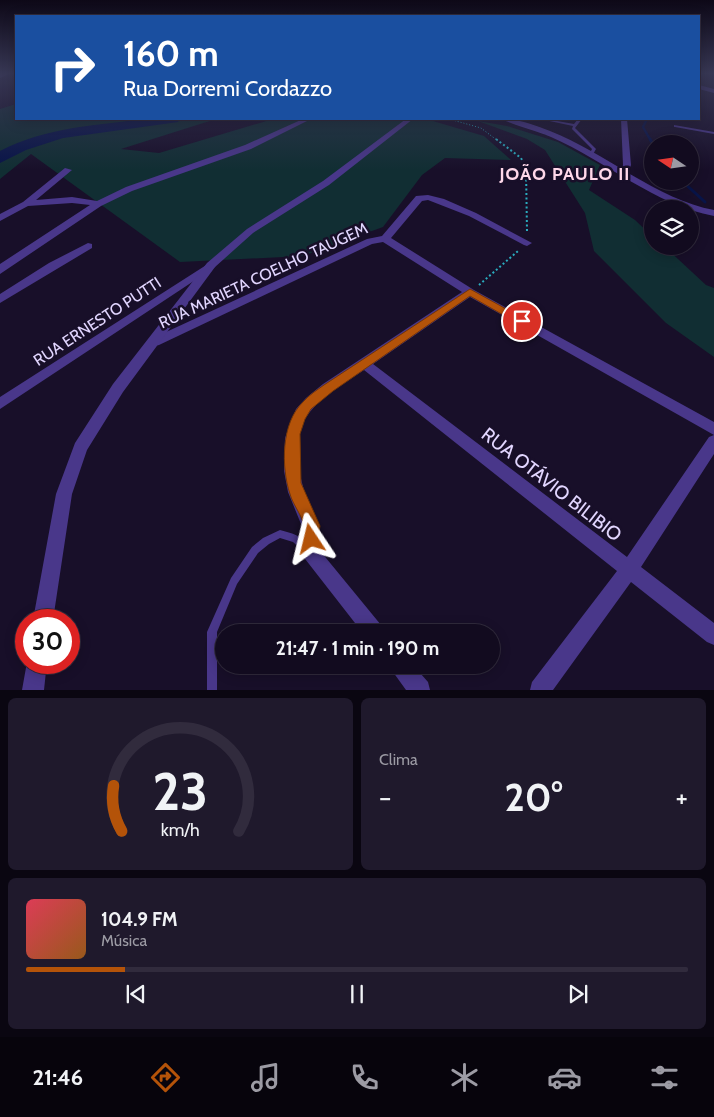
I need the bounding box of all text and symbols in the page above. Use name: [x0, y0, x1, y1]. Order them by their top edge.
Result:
text: 160 m: [123, 32, 219, 75]
icon: right: [40, 35, 105, 100]
text: Rua Dorremi Cordazzo: [123, 75, 332, 102]
north arrow: [644, 135, 699, 190]
map controls: [644, 135, 699, 255]
district label: JOÃO PAULO II: [499, 163, 630, 185]
button: layers: [644, 200, 699, 255]
street label: RUA MARIETA COELHO TAUGEM: [156, 219, 371, 332]
street label: RUA ERNESTO PUTTI: [30, 273, 165, 370]
pin: [501, 300, 543, 342]
icon: arrive: [508, 307, 536, 335]
street label: RUA OTÁVIO BILIBIO: [477, 422, 627, 546]
position arrow: [284, 512, 336, 564]
speed limit sign: 30: [15, 609, 80, 674]
text: 21:47 · 1 min · 190 m: [276, 637, 439, 660]
text: Clima: [379, 750, 418, 769]
text: 23: [153, 760, 208, 823]
text: 20°: [505, 774, 562, 821]
text: −: [379, 780, 391, 814]
text: +: [676, 780, 688, 814]
text: km/h: [161, 819, 200, 840]
text: 104.9 FM: [101, 908, 178, 931]
text: Música: [101, 931, 147, 950]
icon: previous: [122, 980, 150, 1008]
icon: pause: [343, 980, 371, 1008]
icon: next: [564, 980, 592, 1008]
icon: directions: [148, 1060, 183, 1095]
icon: music: [248, 1060, 283, 1095]
icon: phone: [347, 1060, 382, 1095]
icon: climate: [447, 1060, 482, 1095]
icon: car: [547, 1060, 582, 1095]
icon: filters: [647, 1060, 682, 1095]
text: 21:46: [32, 1064, 83, 1091]

